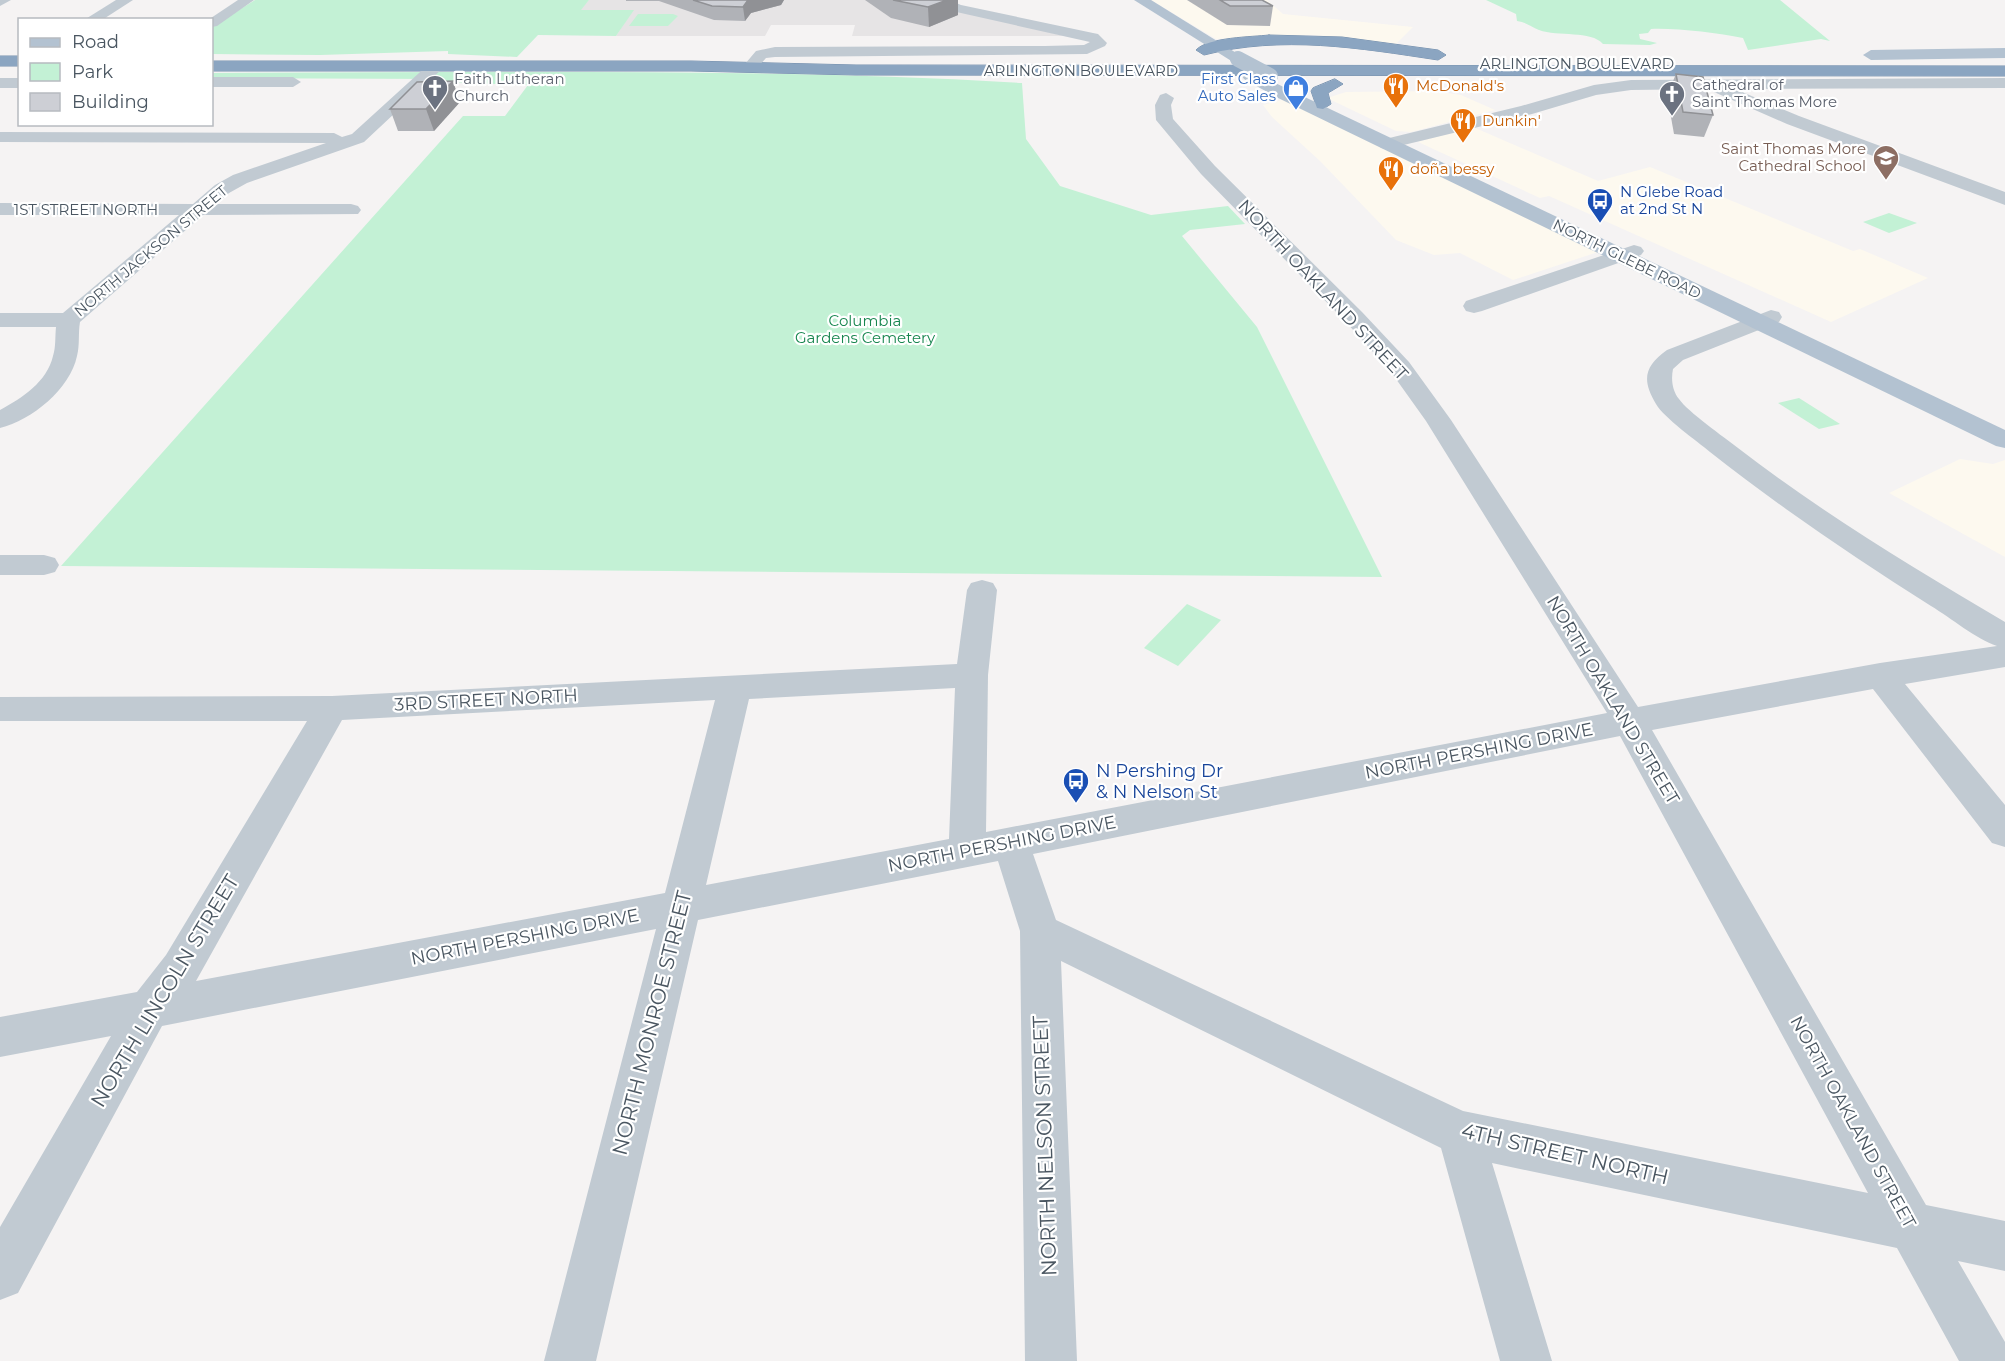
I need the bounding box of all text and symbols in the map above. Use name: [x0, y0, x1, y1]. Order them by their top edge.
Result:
legend: [18, 18, 213, 126]
text: Road: [72, 31, 119, 53]
street label: ARLINGTON BOULEVARD: [1480, 54, 1674, 73]
text: Park: [72, 61, 113, 83]
street label: ARLINGTON BOULEVARD: [984, 61, 1178, 80]
place label: Faith Lutheran Church: [454, 69, 565, 105]
place label: First Class Auto Sales: [1198, 69, 1276, 105]
restaurant icon: McDonald's: [1381, 71, 1411, 109]
church icon: Faith Lutheran Church: [420, 73, 450, 111]
shop icon: First Class Auto Sales: [1281, 73, 1311, 111]
place label: Cathedral of Saint Thomas More: [1692, 75, 1837, 111]
place label: McDonald's: [1416, 76, 1504, 95]
church icon: Cathedral of Saint Thomas More: [1657, 79, 1687, 117]
text: Building: [72, 91, 149, 113]
restaurant icon: Dunkin': [1448, 106, 1478, 144]
place label: Dunkin': [1482, 111, 1541, 130]
place label: Saint Thomas More Cathedral School: [1721, 139, 1866, 175]
school or university icon: Saint Thomas More Cathedral School: [1871, 143, 1901, 181]
restaurant icon: doña bessy: [1376, 154, 1406, 192]
place label: doña bessy: [1410, 159, 1495, 178]
street label: NORTH JACKSON STREET: [70, 181, 232, 320]
place label: N Glebe Road at 2nd St N: [1620, 182, 1723, 218]
bus stop icon: N Glebe Road at 2nd St N: [1585, 186, 1615, 224]
street label: NORTH OAKLAND STREET: [1233, 195, 1413, 385]
street label: 1ST STREET NORTH: [14, 200, 158, 219]
street label: NORTH GLEBE ROAD: [1550, 214, 1704, 303]
park label: Columbia Gardens Cemetery: [795, 311, 936, 347]
street label: NORTH OAKLAND STREET: [1542, 592, 1684, 809]
street label: 3RD STREET NORTH: [394, 684, 578, 716]
street label: NORTH PERSHING DRIVE: [1363, 718, 1595, 784]
place label: N Pershing Dr & N Nelson St: [1096, 760, 1223, 803]
bus stop icon: N Pershing Dr & N Nelson St: [1061, 766, 1091, 804]
street label: NORTH PERSHING DRIVE: [886, 811, 1118, 877]
street label: NORTH LINCOLN STREET: [85, 870, 244, 1112]
street label: NORTH MONROE STREET: [607, 888, 696, 1158]
street label: NORTH PERSHING DRIVE: [409, 904, 641, 970]
street label: NORTH OAKLAND STREET: [1785, 1012, 1921, 1233]
street label: NORTH NELSON STREET: [1027, 1015, 1062, 1277]
street label: 4TH STREET NORTH: [1459, 1118, 1671, 1190]

